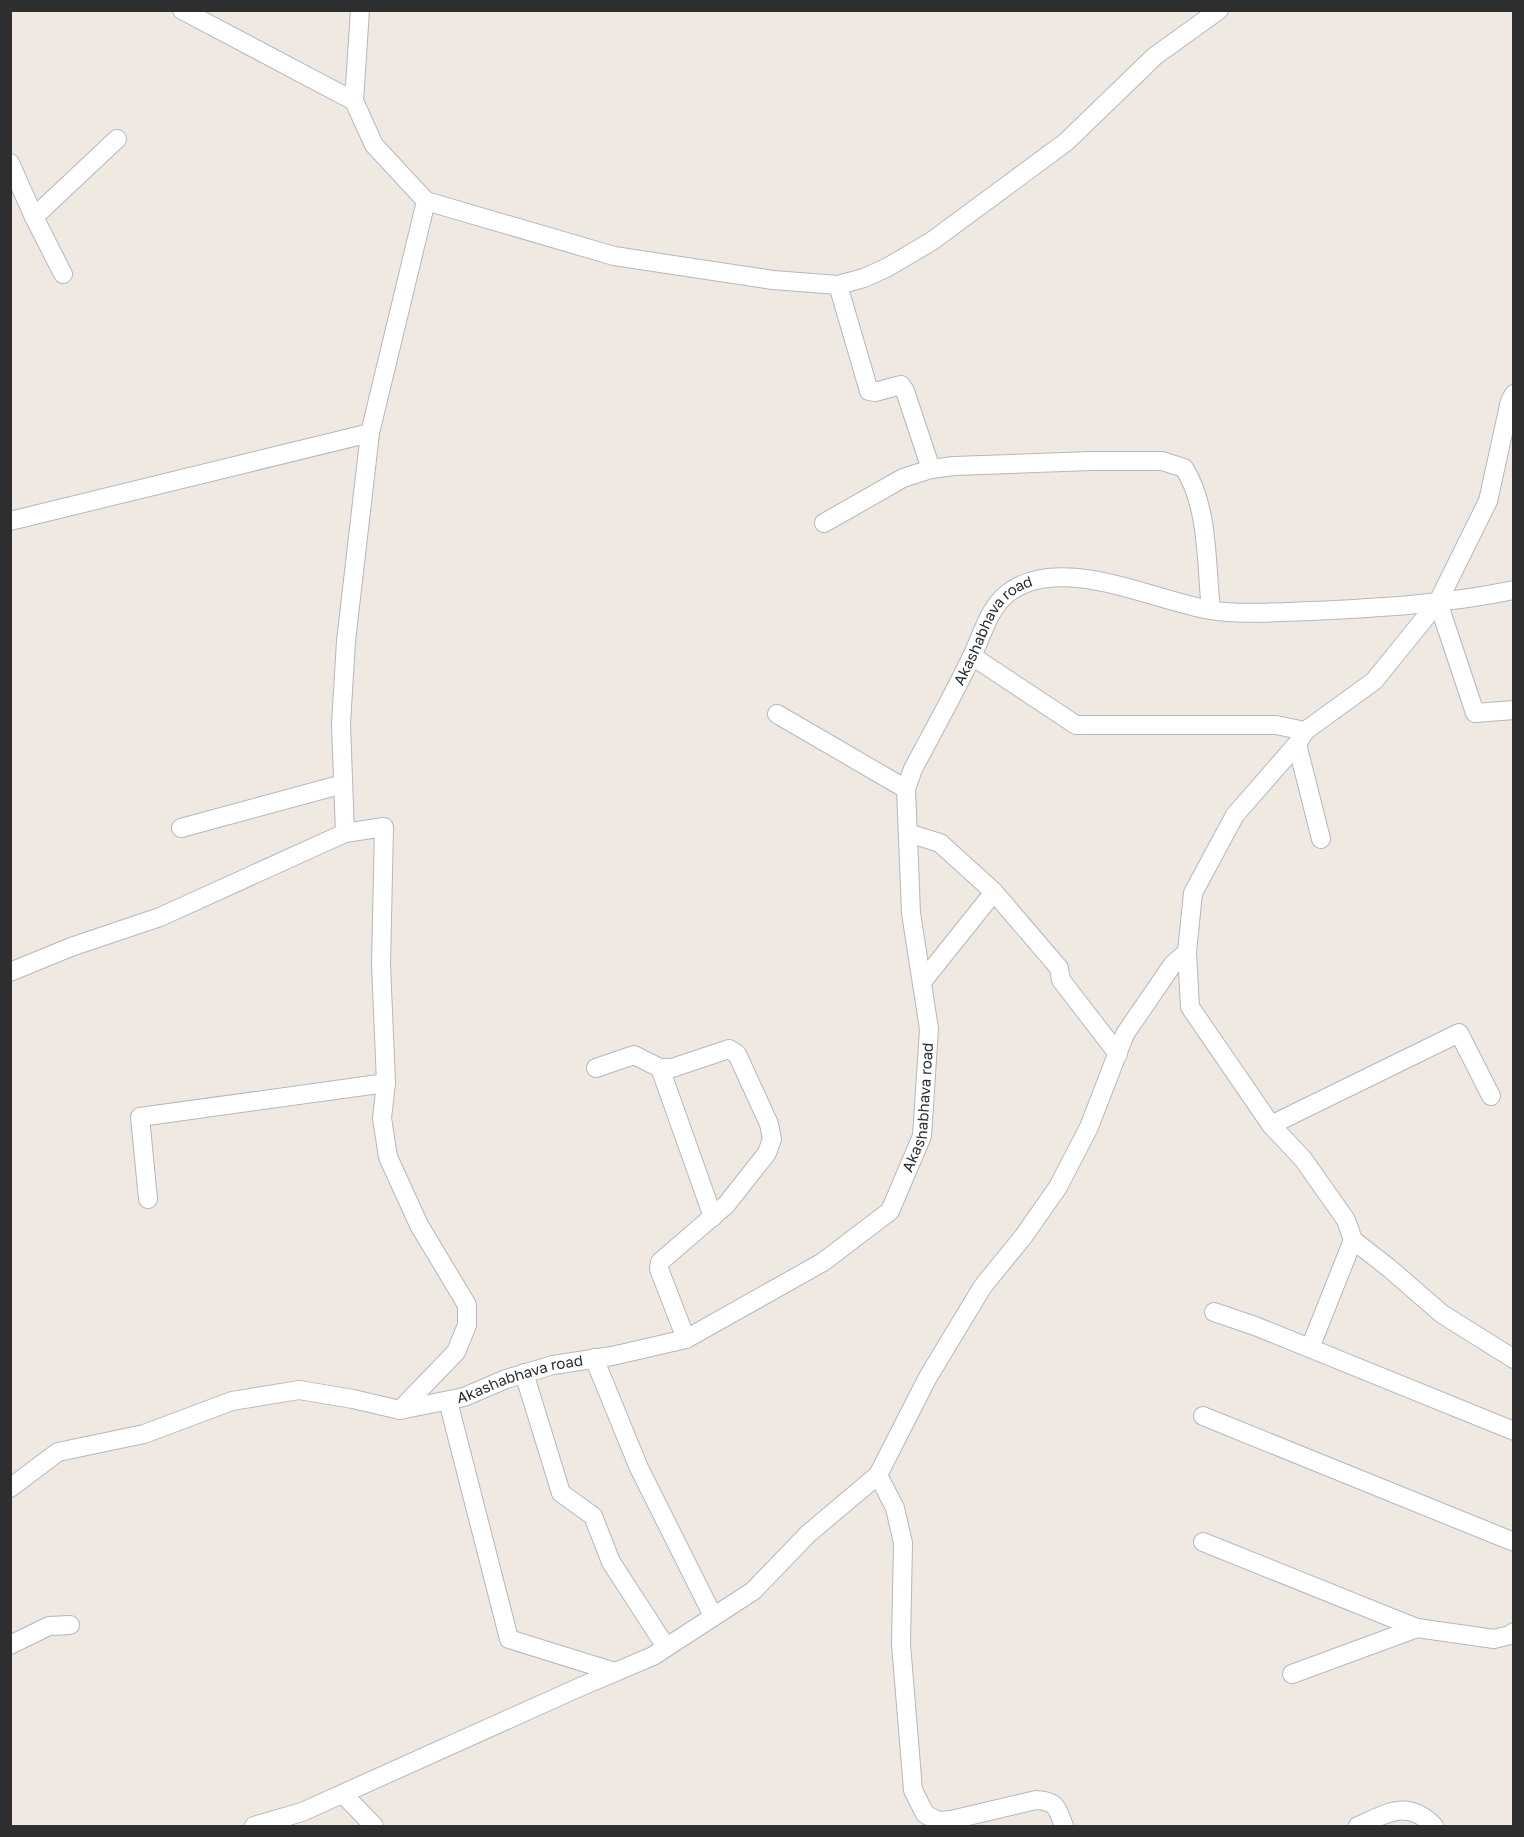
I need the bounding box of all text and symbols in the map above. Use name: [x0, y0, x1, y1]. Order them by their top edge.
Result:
street label: Akashabhava road: [949, 571, 1035, 688]
street label: Akashabhava road: [898, 1042, 936, 1174]
street label: Akashabhava road: [455, 1351, 584, 1406]

